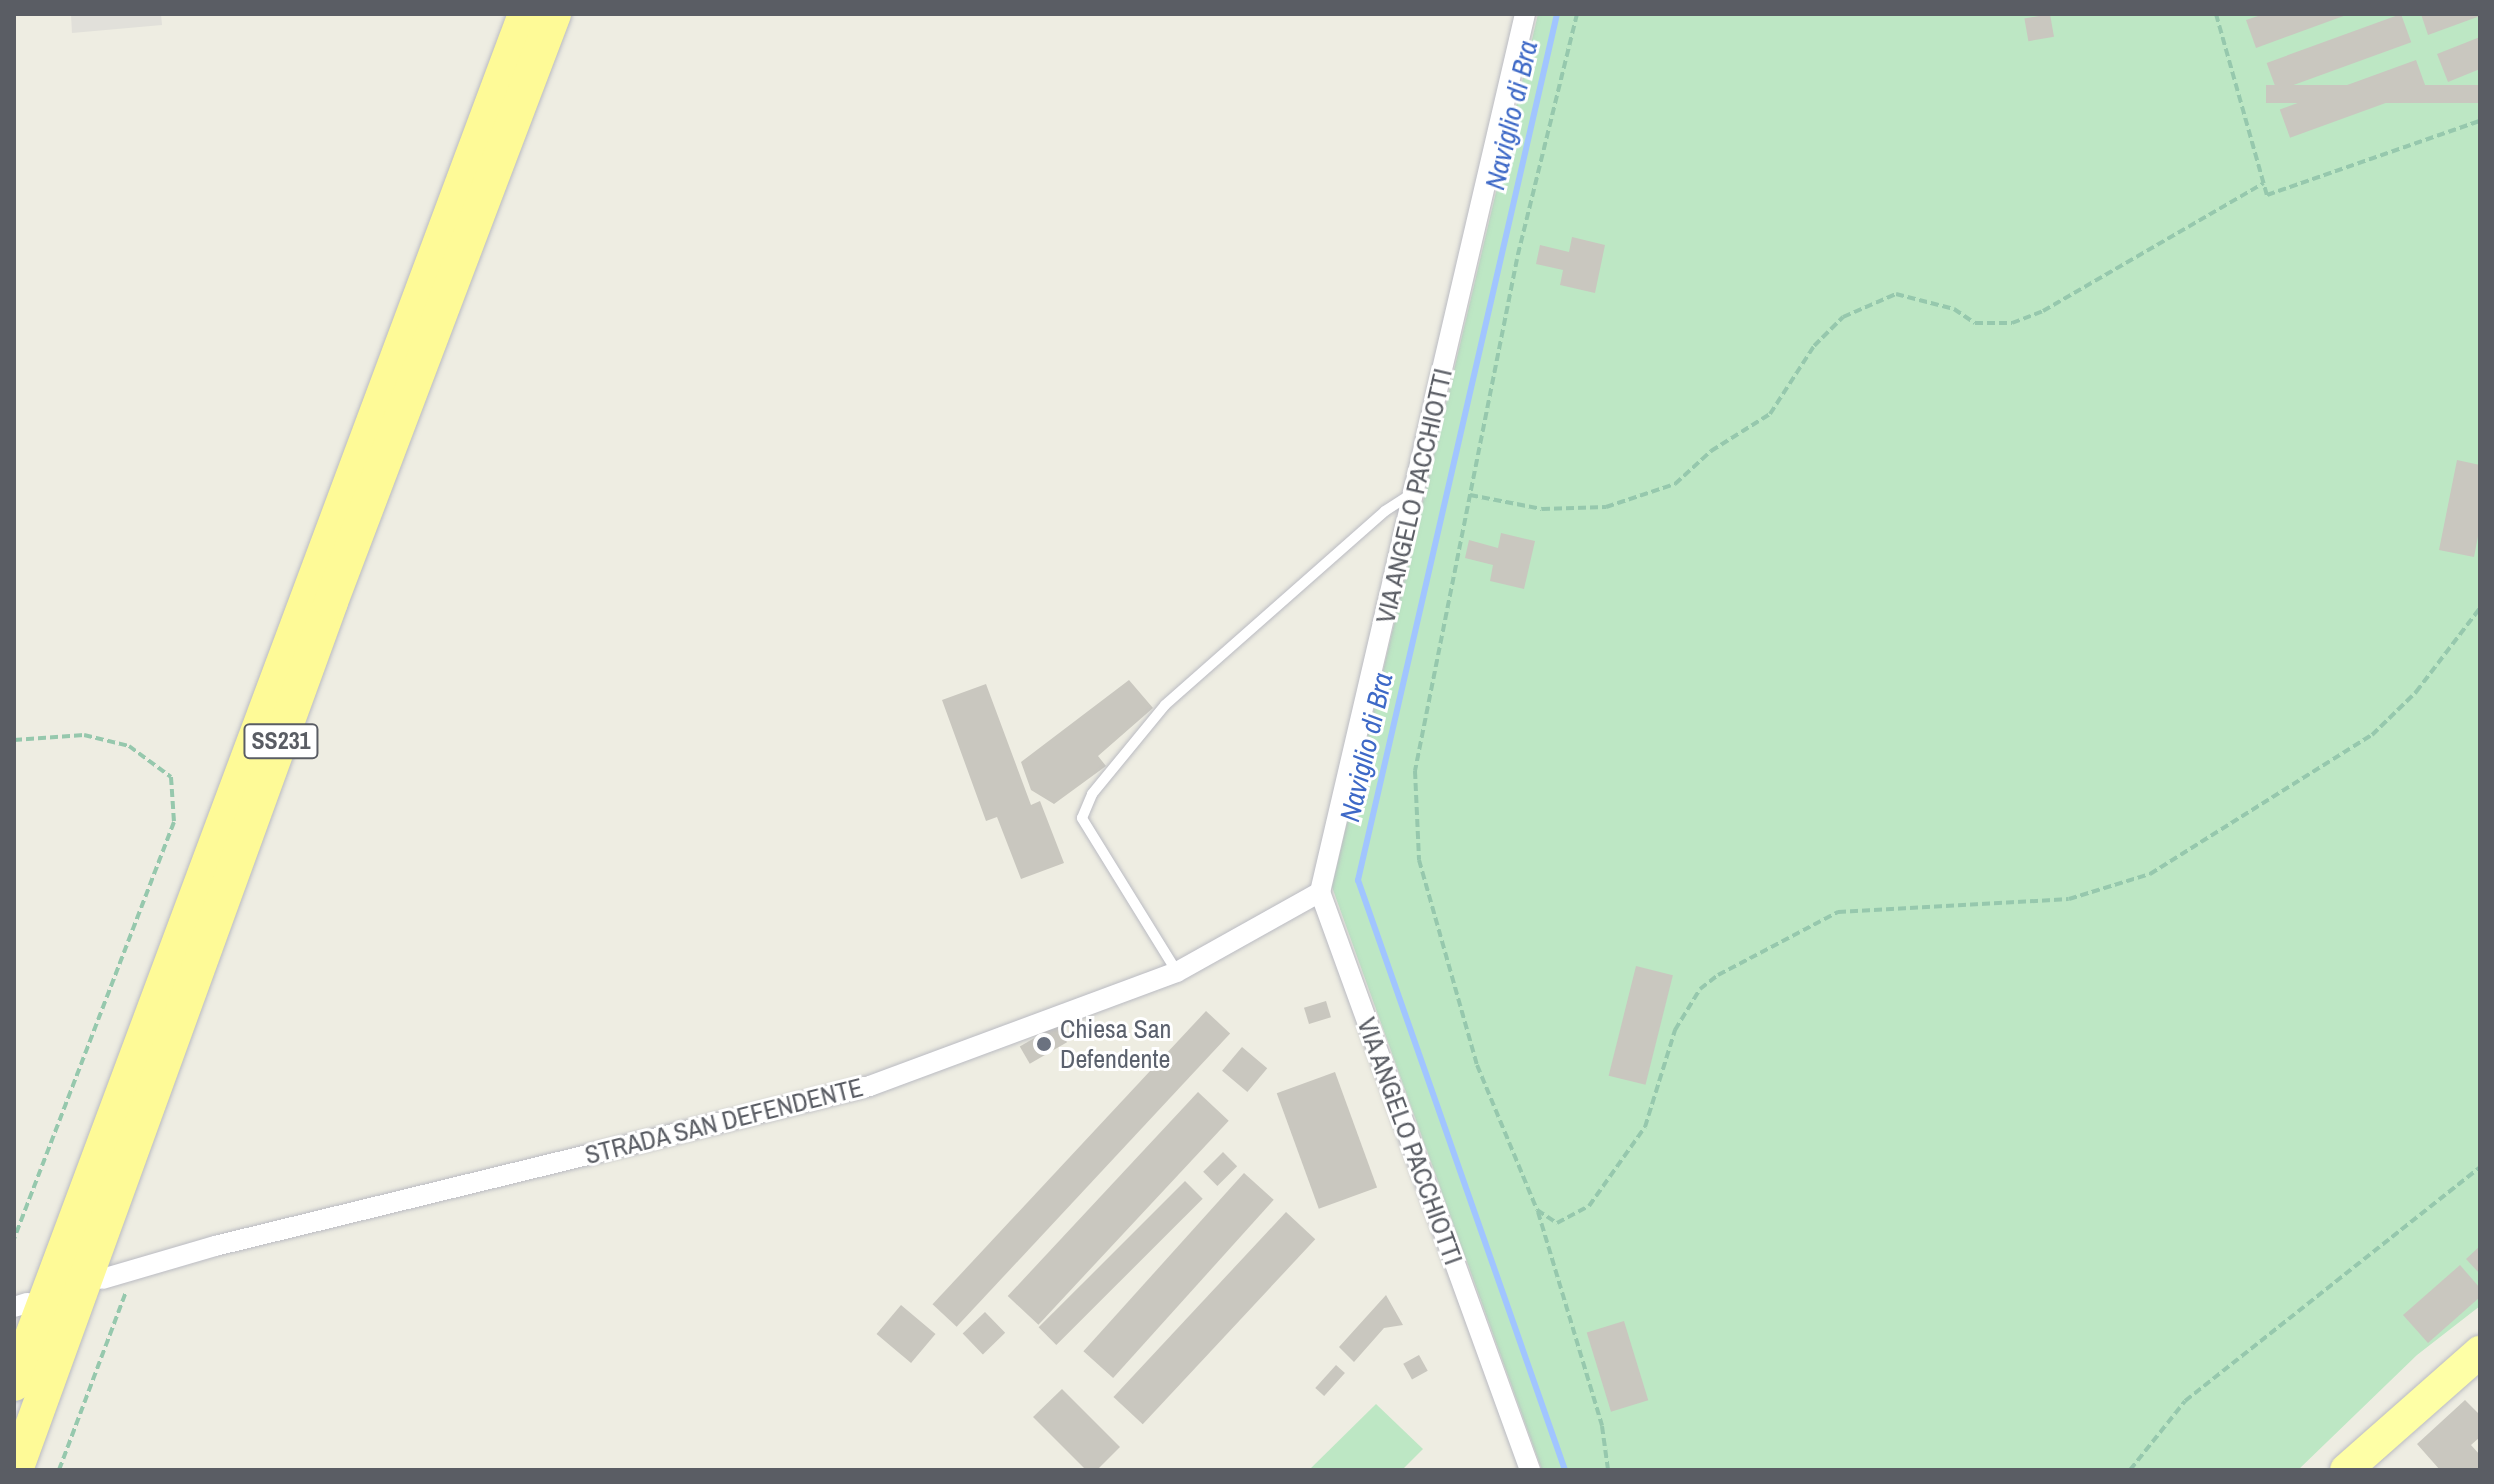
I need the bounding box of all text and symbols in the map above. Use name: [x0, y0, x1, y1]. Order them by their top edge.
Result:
water label: Naviglio di Bra: [1478, 37, 1544, 193]
street label: VIA ANGELO PACCHIOTTI: [1369, 365, 1459, 627]
water label: Naviglio di Bra: [1333, 669, 1399, 825]
road number: SS231: [243, 721, 319, 761]
street label: VIA ANGELO PACCHIOTTI: [1350, 1012, 1470, 1270]
place label: Chiesa San Defendente: [1060, 1013, 1171, 1074]
marker: Chiesa San Defendente: [1035, 1035, 1053, 1053]
street label: STRADA SAN DEFENDENTE: [581, 1071, 867, 1171]

